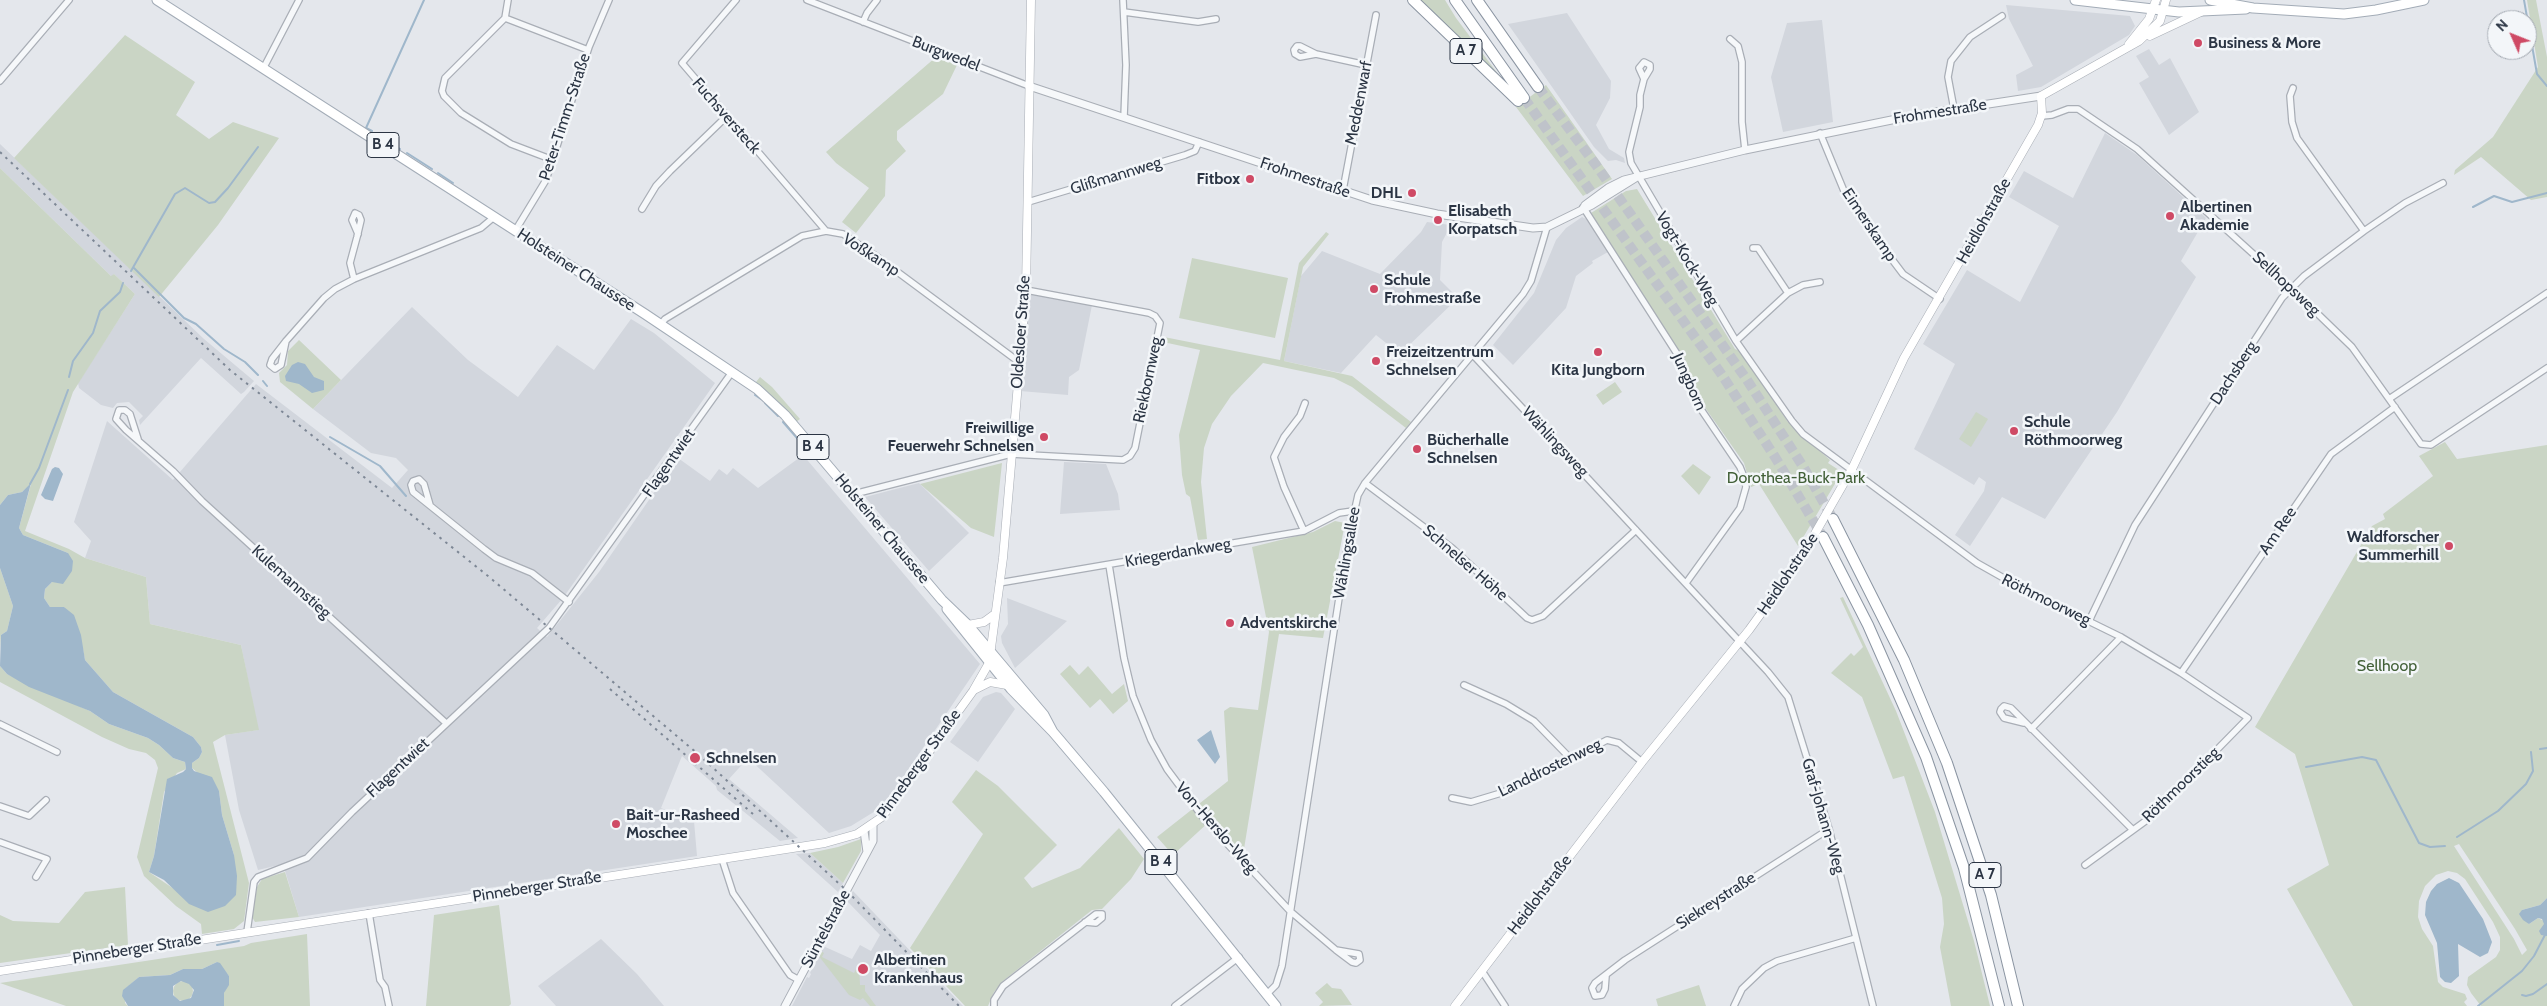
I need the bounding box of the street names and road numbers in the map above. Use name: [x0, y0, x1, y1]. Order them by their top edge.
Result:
street label: Burgwedel: [909, 32, 983, 76]
road number: A 7: [1450, 38, 1482, 64]
street label: Peter-Timm-Straße: [535, 51, 595, 183]
street label: Meddenwarf: [1341, 59, 1377, 147]
street label: Fuchsversteck: [688, 74, 764, 158]
street label: Frohmestraße: [1892, 95, 1988, 129]
road number: B 4: [367, 132, 399, 158]
street label: Glißmannweg: [1068, 153, 1164, 199]
street label: Frohmestraße: [1257, 154, 1353, 202]
street label: Heidlohstraße: [1953, 175, 2015, 267]
street label: Eimerskamp: [1837, 185, 1901, 265]
street label: Vogt-Kock-Weg: [1651, 208, 1723, 310]
street label: Holsteiner Chaussee: [513, 225, 639, 315]
street label: Voßkamp: [839, 229, 903, 281]
street label: Sellhopsweg: [2248, 248, 2324, 320]
street label: Oldesloer Straße: [1007, 275, 1035, 389]
street label: Riekbornweg: [1130, 335, 1166, 425]
street label: Dachsberg: [2206, 338, 2262, 408]
street label: Jungborn: [1668, 350, 1710, 414]
street label: Wählingsweg: [1518, 403, 1592, 481]
street label: Flagentwiet: [639, 425, 699, 501]
road number: B 4: [797, 434, 829, 460]
street label: Holsteiner Chaussee: [831, 470, 933, 588]
street label: Am Ree: [2255, 504, 2301, 558]
street label: Wählingsallee: [1329, 505, 1365, 601]
street label: Schnelser Höhe: [1419, 521, 1511, 605]
street label: Heidlohstraße: [1754, 529, 1822, 619]
street label: Kriegerdankweg: [1124, 534, 1232, 572]
street label: Kulemannstieg: [247, 541, 335, 623]
street label: Röthmoorweg: [1998, 570, 2094, 630]
street label: Pinneberger Straße: [873, 706, 965, 822]
street label: Flagentwiet: [363, 734, 433, 802]
street label: Landdrostenweg: [1495, 735, 1605, 801]
street label: Röthmoorstieg: [2138, 743, 2224, 827]
street label: Graf-Johann-Weg: [1797, 756, 1849, 876]
street label: Von-Herslo-Weg: [1171, 779, 1261, 877]
road number: B 4: [1145, 850, 1177, 874]
street label: Heidlohstraße: [1504, 851, 1576, 939]
road number: A 7: [1969, 862, 2001, 888]
street label: Pinneberger Straße: [471, 867, 603, 907]
street label: Siekreystraße: [1673, 868, 1759, 934]
street label: Süntelstraße: [797, 887, 855, 971]
street label: Pinneberger Straße: [71, 929, 203, 969]

